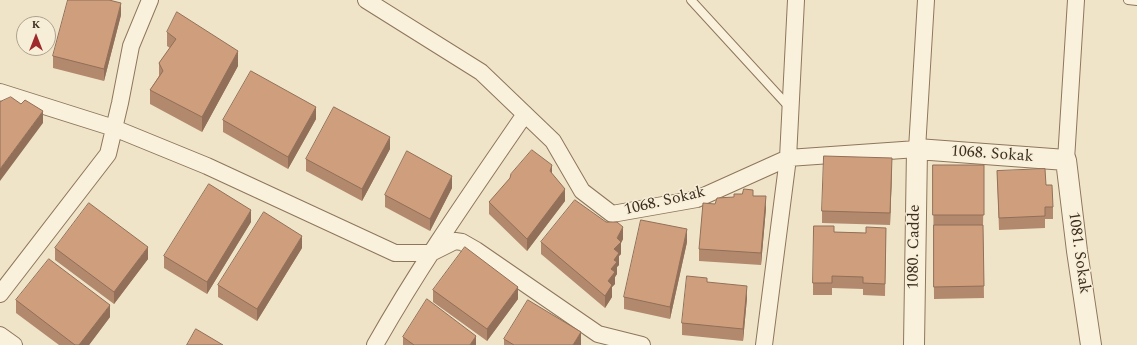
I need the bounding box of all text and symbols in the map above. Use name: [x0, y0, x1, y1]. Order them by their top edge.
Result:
north arrow: [16, 16, 56, 56]
text: K: [32, 16, 40, 33]
street label: 1068. Sokak: [950, 143, 1034, 167]
street label: 1068. Sokak: [622, 183, 708, 221]
street label: 1080. Cadde: [905, 204, 925, 290]
street label: 1081. Sokak: [1063, 211, 1093, 295]

